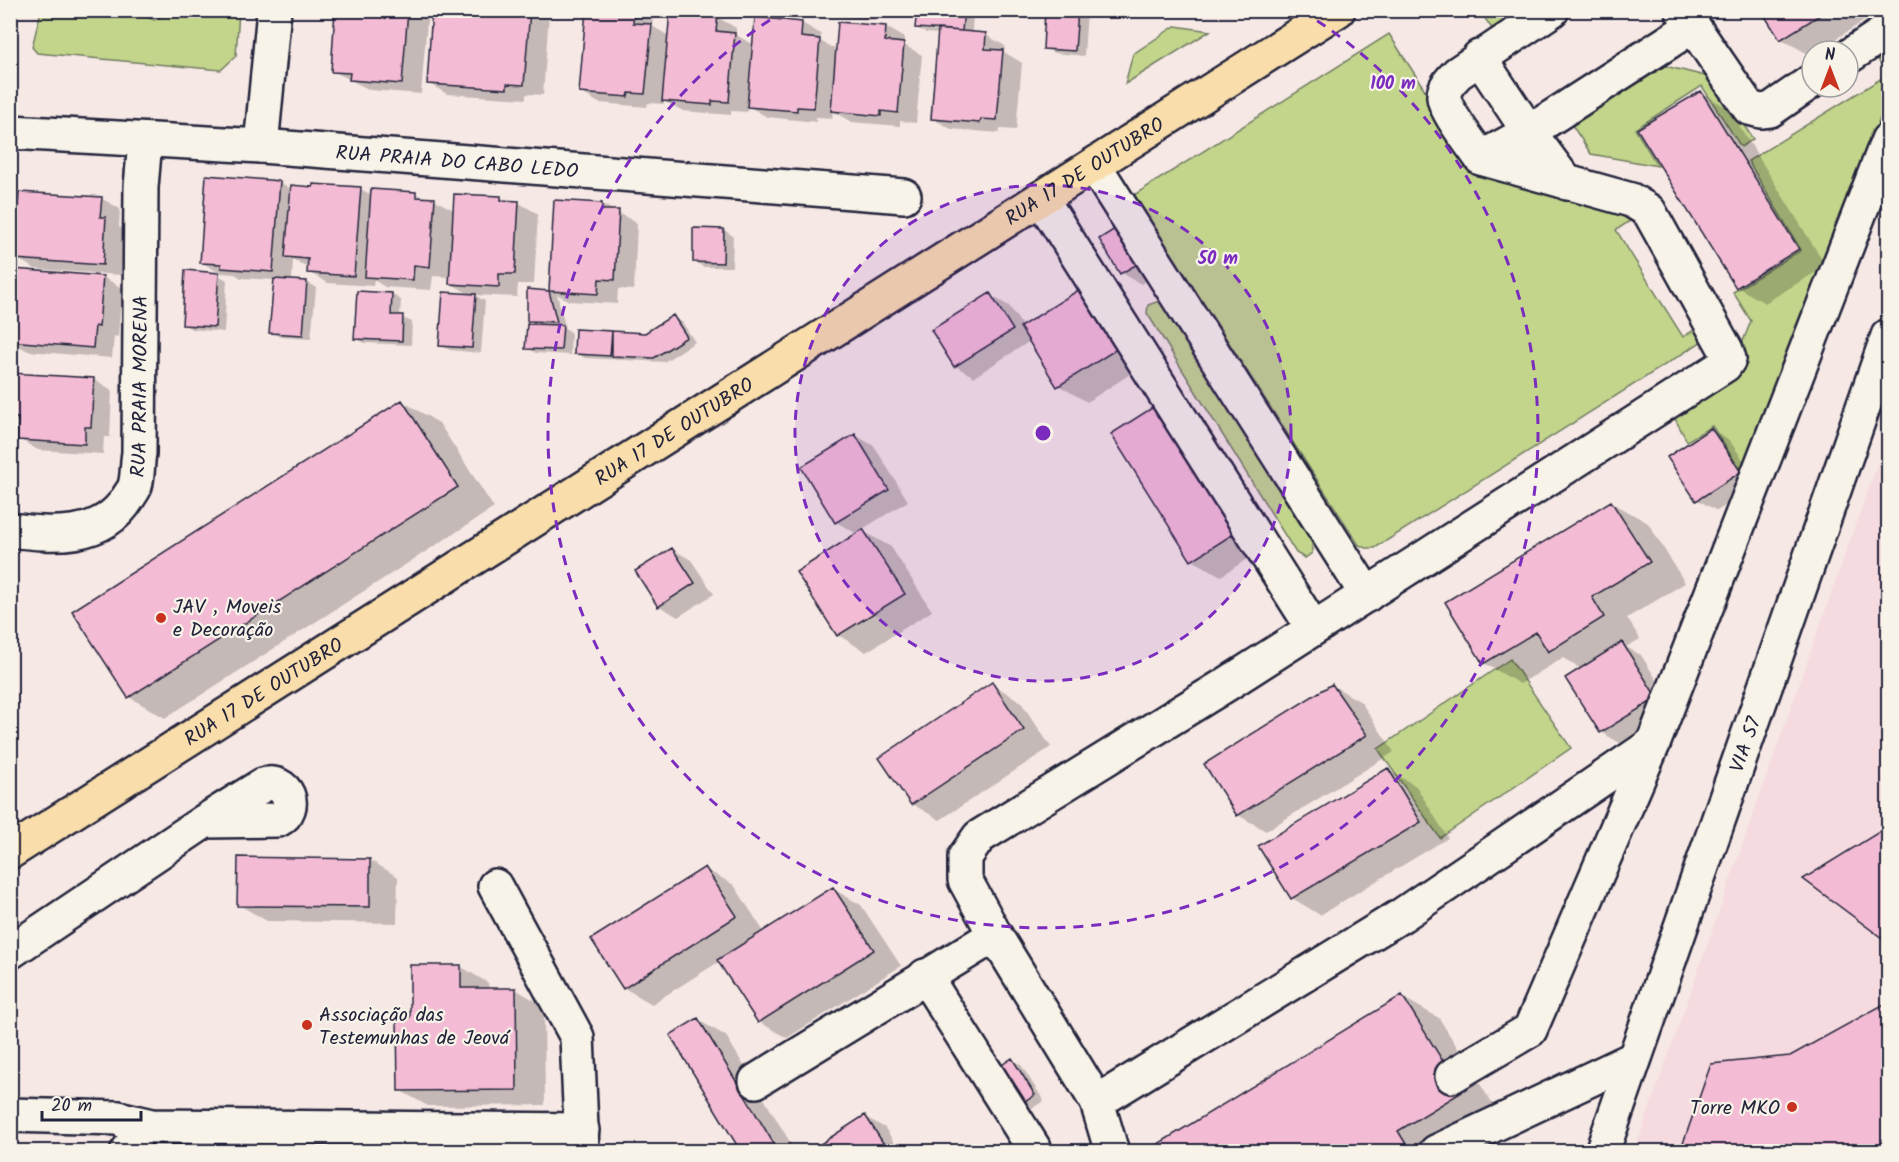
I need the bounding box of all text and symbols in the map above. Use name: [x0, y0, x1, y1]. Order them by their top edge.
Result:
north arrow: [1800, 39, 1860, 99]
text: N: [1825, 43, 1835, 68]
text: 100 m: [1370, 70, 1416, 99]
street label: RUA 17 DE OUTUBRO: [999, 110, 1171, 235]
street label: RUA PRAIA DO CABO LEDO: [334, 138, 579, 189]
text: 50 m: [1197, 245, 1238, 274]
street label: RUA PRAIA MORENA: [123, 295, 158, 479]
street label: RUA 17 DE OUTUBRO: [589, 370, 761, 495]
centre of rings: [1033, 423, 1053, 443]
place label: JAV , Moveis e Decoração: [173, 592, 282, 647]
marker: JAV , Moveis e Decoração: [154, 611, 168, 625]
street label: RUA 17 DE OUTUBRO: [178, 630, 351, 756]
street label: VIA S7: [1722, 712, 1772, 777]
place label: Associação das Testemunhas de Jeová: [319, 1000, 511, 1055]
marker: Associação das Testemunhas de Jeová: [300, 1018, 314, 1032]
scale bar: [42, 1084, 141, 1122]
text: 20 m: [51, 1092, 92, 1121]
place label: Torre MKO: [1690, 1093, 1780, 1125]
marker: Torre MKO: [1785, 1100, 1799, 1114]

